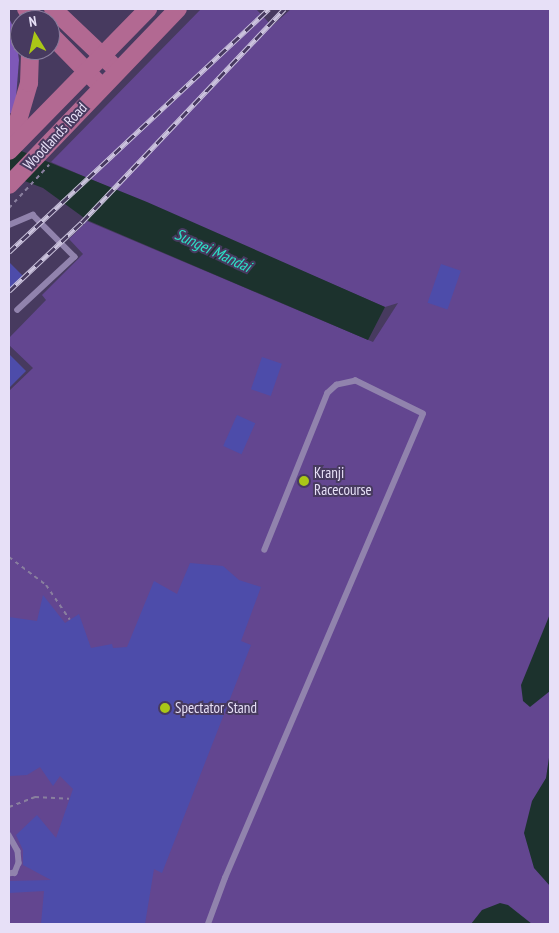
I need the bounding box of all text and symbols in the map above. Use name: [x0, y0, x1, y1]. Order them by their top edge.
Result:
north arrow: [10, 10, 60, 60]
text: N: [28, 12, 38, 31]
street label: Woodlands Road: [19, 99, 91, 173]
water label: Sungei Mandai: [172, 224, 254, 276]
place label: Kranji Racecourse: [314, 463, 372, 498]
marker: Kranji Racecourse: [298, 475, 310, 487]
place label: Spectator Stand: [175, 699, 257, 717]
marker: Spectator Stand: [159, 702, 171, 714]

